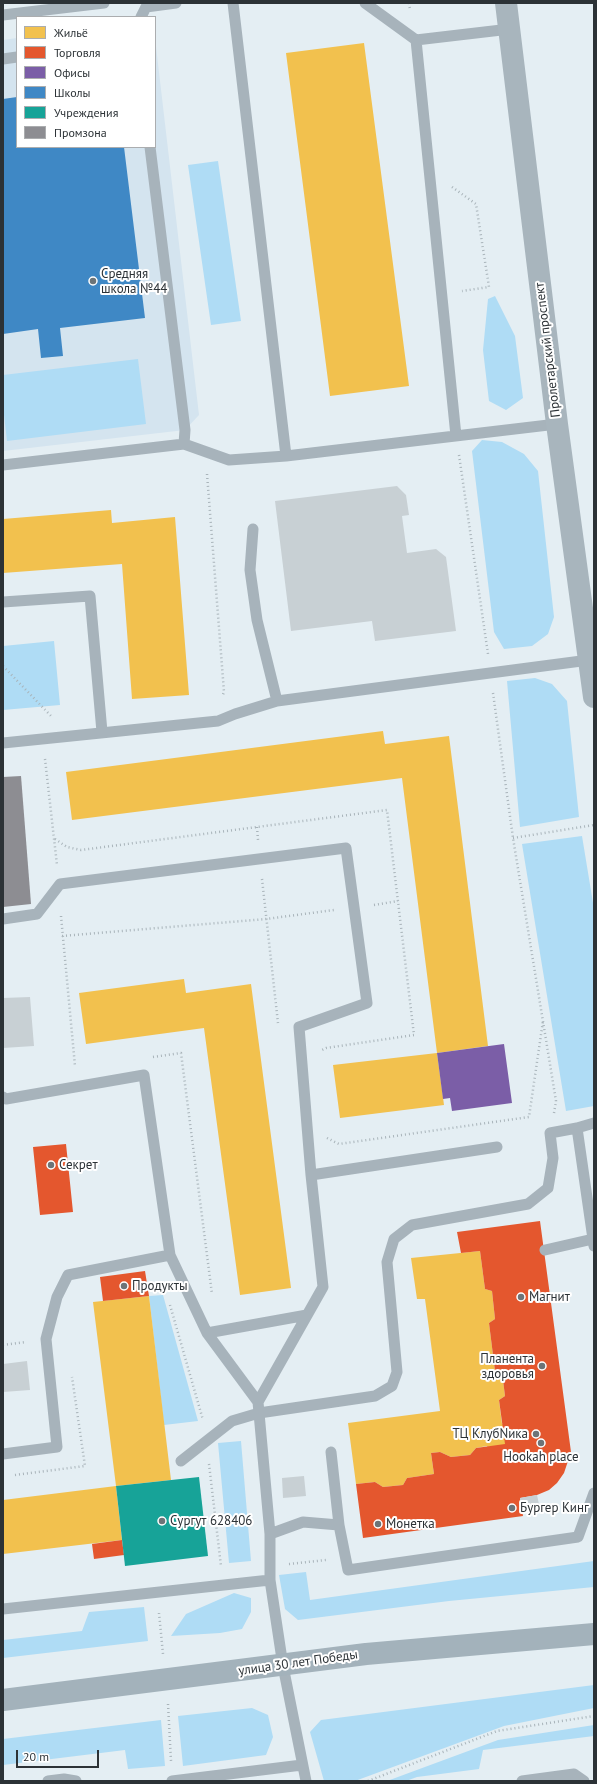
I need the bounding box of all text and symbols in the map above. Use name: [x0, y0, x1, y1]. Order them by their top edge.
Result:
legend: [16, 16, 156, 148]
text: Жильё: [54, 25, 88, 40]
text: Торговля: [54, 45, 100, 60]
text: Офисы: [54, 65, 90, 80]
text: Школы: [54, 85, 90, 100]
text: Учреждения: [54, 105, 118, 120]
text: Промзона: [54, 125, 107, 140]
place label: Средняя школа №44: [101, 266, 167, 297]
marker: Средняя школа №44: [88, 276, 98, 286]
street label: Пролетарский проспект: [532, 282, 564, 418]
place label: Секрет: [59, 1157, 98, 1173]
marker: Секрет: [46, 1160, 56, 1170]
place label: Продукты: [132, 1278, 188, 1294]
marker: Продукты: [119, 1281, 129, 1291]
place label: Магнит: [529, 1289, 570, 1305]
marker: Магнит: [516, 1292, 526, 1302]
place label: Планента здоровья: [480, 1351, 534, 1382]
marker: Планента здоровья: [537, 1361, 547, 1371]
place label: ТЦ КлубNика: [452, 1426, 528, 1442]
marker: ТЦ КлубNика: [531, 1429, 541, 1439]
marker: Hookah place: [536, 1438, 546, 1448]
place label: Hookah place: [503, 1449, 579, 1465]
place label: Бургер Кинг: [520, 1500, 589, 1516]
marker: Бургер Кинг: [507, 1503, 517, 1513]
place label: Сургут 628406: [170, 1513, 252, 1529]
marker: Сургут 628406: [157, 1516, 167, 1526]
place label: Монетка: [386, 1516, 435, 1532]
marker: Монетка: [373, 1519, 383, 1529]
street label: улица 30 лет Победы: [237, 1647, 359, 1679]
scale bar: [18, 1742, 101, 1768]
text: 20 m: [23, 1749, 49, 1764]

